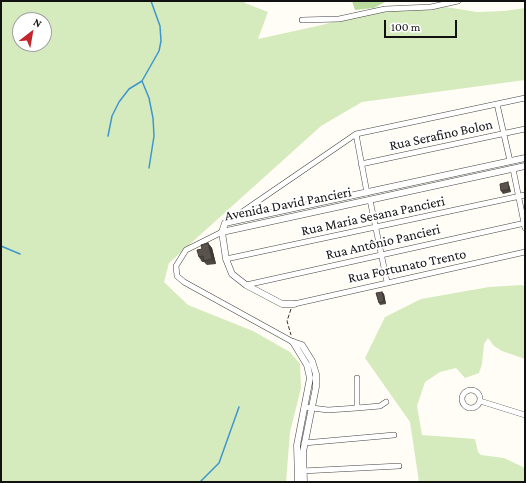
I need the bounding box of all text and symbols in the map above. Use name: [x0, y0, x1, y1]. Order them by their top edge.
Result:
north arrow: [12, 12, 52, 52]
scale bar: [386, 12, 459, 38]
text: N: [31, 15, 44, 30]
text: 100 m: [391, 20, 420, 34]
street label: Rua Serafino Bolon: [388, 116, 494, 154]
street label: Avenida David Pancieri: [223, 183, 353, 225]
street label: Rua Maria Sesana Pancieri: [300, 193, 446, 239]
street label: Rua Antônio Pancieri: [324, 221, 442, 263]
street label: Rua Fortunato Trento: [346, 245, 468, 287]

